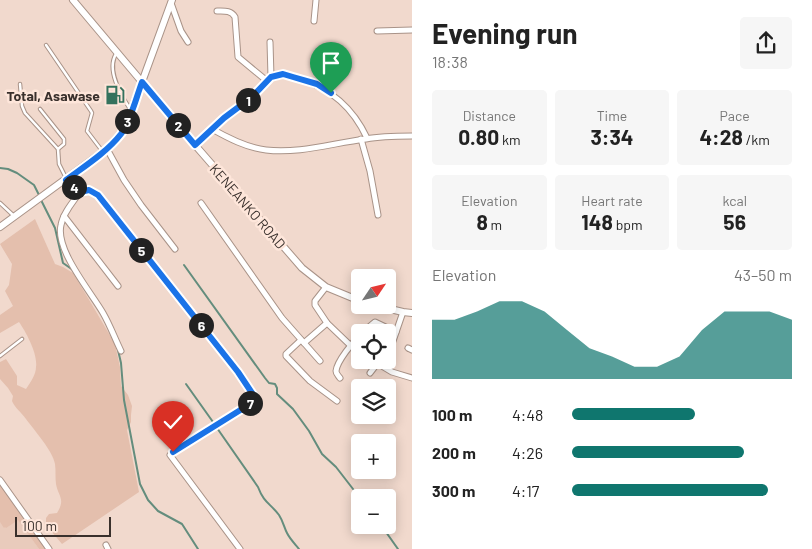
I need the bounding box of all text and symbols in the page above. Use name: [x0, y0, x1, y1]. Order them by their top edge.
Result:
text: Evening run: [432, 16, 578, 50]
button: share: [740, 17, 792, 69]
pin: [310, 42, 352, 93]
icon: arrive: [317, 49, 345, 77]
text: 18:38: [432, 52, 468, 71]
fuel station icon: Total, Asawase: [104, 84, 126, 106]
place label: Total, Asawase: [6, 87, 100, 104]
pin: 1: [236, 88, 260, 112]
text: 1: [246, 92, 251, 109]
text: Distance: [463, 107, 516, 124]
text: Time: [597, 107, 627, 124]
text: Pace: [720, 107, 750, 124]
pin: 3: [114, 108, 140, 134]
pin: 2: [166, 112, 190, 138]
text: 3: [124, 113, 131, 130]
text: 2: [175, 117, 182, 134]
text: 0.80: [458, 124, 499, 149]
text: 3:34: [590, 124, 634, 149]
text: 4:28: [699, 124, 743, 149]
text: km: [499, 131, 521, 148]
text: /km: [743, 131, 770, 148]
street label: KENEANKO ROAD: [206, 160, 290, 252]
pin: 4: [62, 174, 86, 200]
text: 4: [70, 179, 79, 196]
text: Elevation: [461, 192, 518, 209]
text: Heart rate: [581, 192, 643, 209]
text: kcal: [722, 192, 747, 209]
text: 8: [476, 209, 488, 234]
text: 148: [581, 209, 613, 234]
text: 56: [723, 209, 746, 234]
text: m: [488, 216, 502, 233]
text: bpm: [613, 216, 643, 233]
pin: 5: [128, 238, 154, 262]
text: 5: [138, 242, 145, 259]
text: Elevation: [432, 265, 496, 284]
text: 43–50 m: [734, 265, 792, 284]
north arrow: [351, 269, 396, 314]
map controls: [351, 269, 396, 534]
pin: 6: [188, 312, 214, 338]
text: 6: [198, 317, 205, 334]
button: locate: [351, 324, 396, 369]
button: layers: [351, 379, 396, 424]
pin: 7: [238, 390, 262, 416]
text: 7: [247, 395, 254, 412]
pin: [152, 401, 194, 452]
text: 100 m: [432, 405, 472, 424]
text: 4:48: [512, 405, 543, 424]
icon: check: [159, 408, 187, 436]
button: +: [351, 434, 396, 479]
text: 200 m: [432, 443, 476, 462]
text: 4:26: [512, 443, 543, 462]
text: 300 m: [432, 481, 475, 500]
text: 4:17: [512, 481, 539, 500]
button: −: [351, 489, 396, 534]
scale bar: [15, 514, 111, 537]
text: 100 m: [22, 517, 57, 534]

